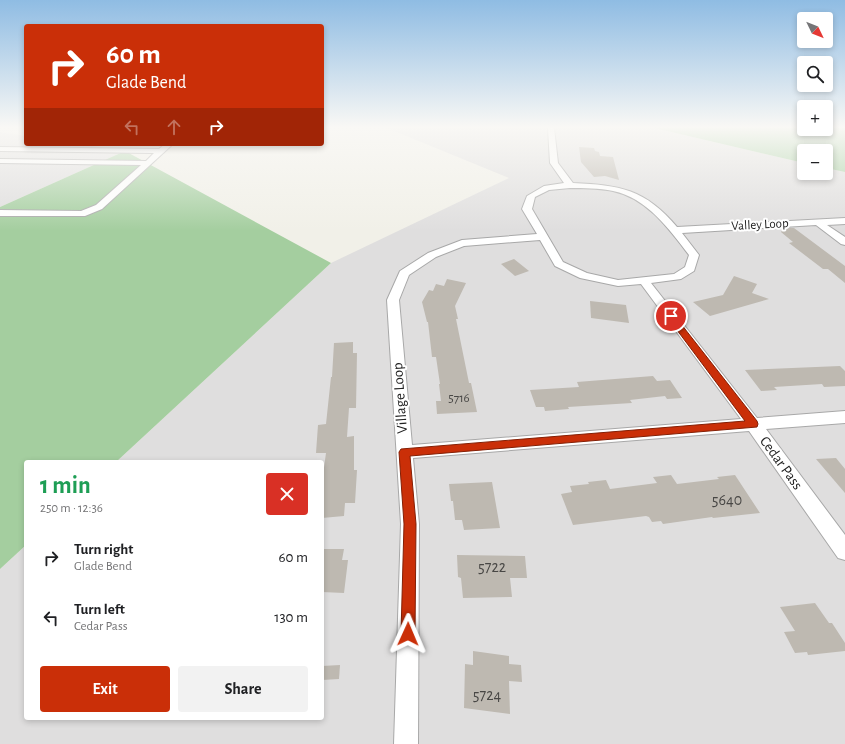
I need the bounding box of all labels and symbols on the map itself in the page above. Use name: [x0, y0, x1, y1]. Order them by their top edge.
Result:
north arrow: [797, 12, 833, 48]
street label: Valley Loop: [731, 217, 789, 233]
pin: [654, 299, 688, 333]
street label: Village Loop: [390, 362, 410, 434]
house number: 5716: [448, 392, 470, 405]
street label: Cedar Pass: [757, 434, 805, 492]
house number: 5640: [712, 492, 742, 508]
house number: 5722: [478, 559, 506, 575]
position arrow: [387, 613, 429, 655]
house number: 5724: [473, 687, 501, 703]

